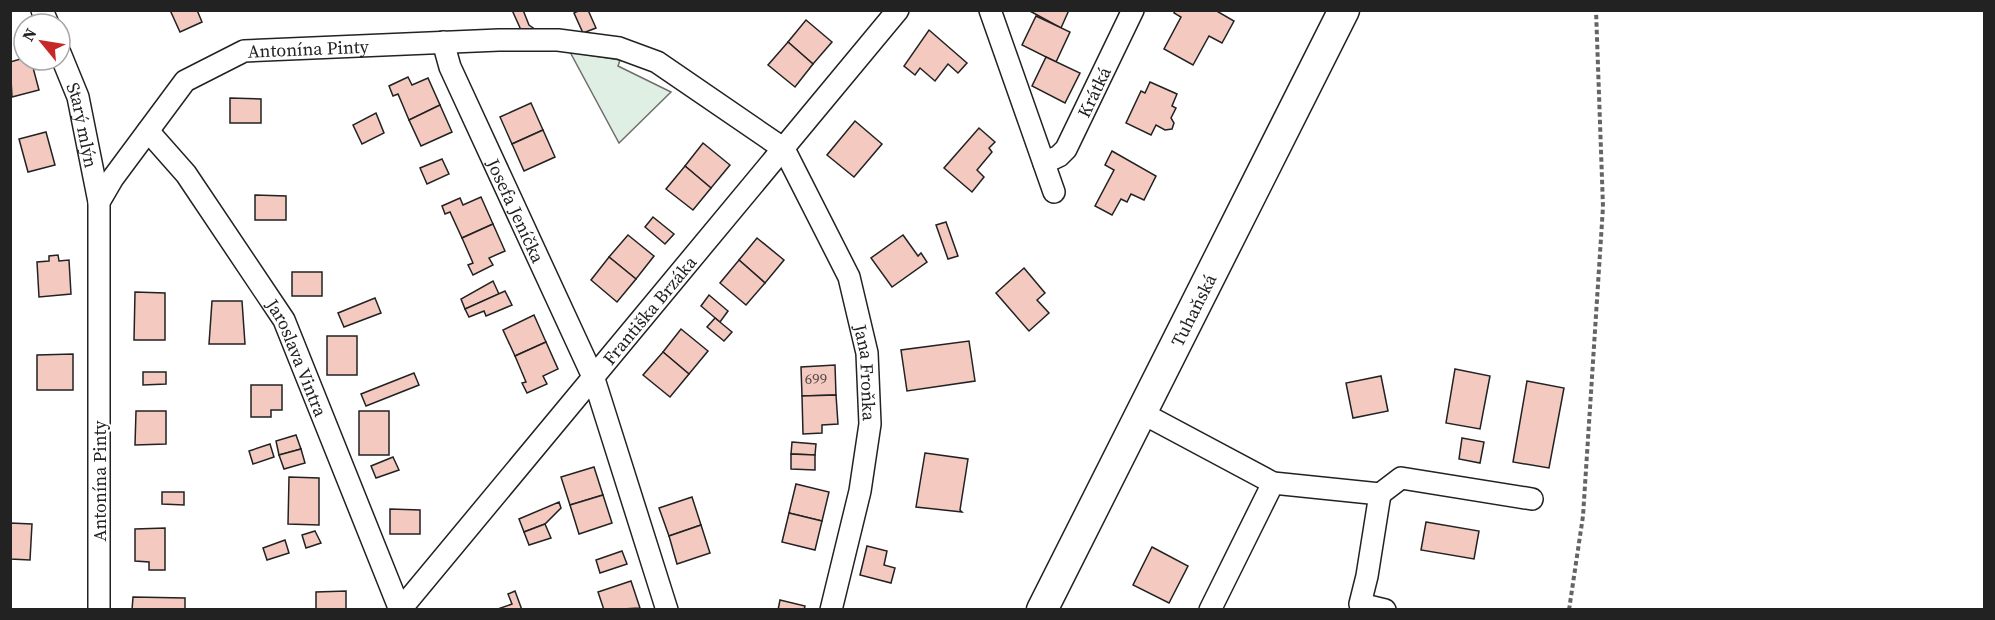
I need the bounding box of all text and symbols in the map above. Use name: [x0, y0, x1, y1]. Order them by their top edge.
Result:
north arrow: [12, 12, 72, 72]
text: N: [17, 24, 42, 45]
street label: Antonína Pinty: [247, 33, 370, 63]
street label: Krátká: [1071, 61, 1117, 121]
street label: Starý mlýn: [61, 78, 104, 170]
street label: Josefa Jeníčka: [481, 153, 551, 267]
street label: Františka Brzáka: [596, 249, 702, 370]
street label: Tuhaňská: [1164, 268, 1222, 351]
street label: Jaroslava Vintra: [260, 293, 334, 421]
street label: Jana Froňka: [848, 321, 882, 422]
house number: 699: [805, 368, 827, 389]
street label: Antonína Pinty: [87, 420, 112, 542]

